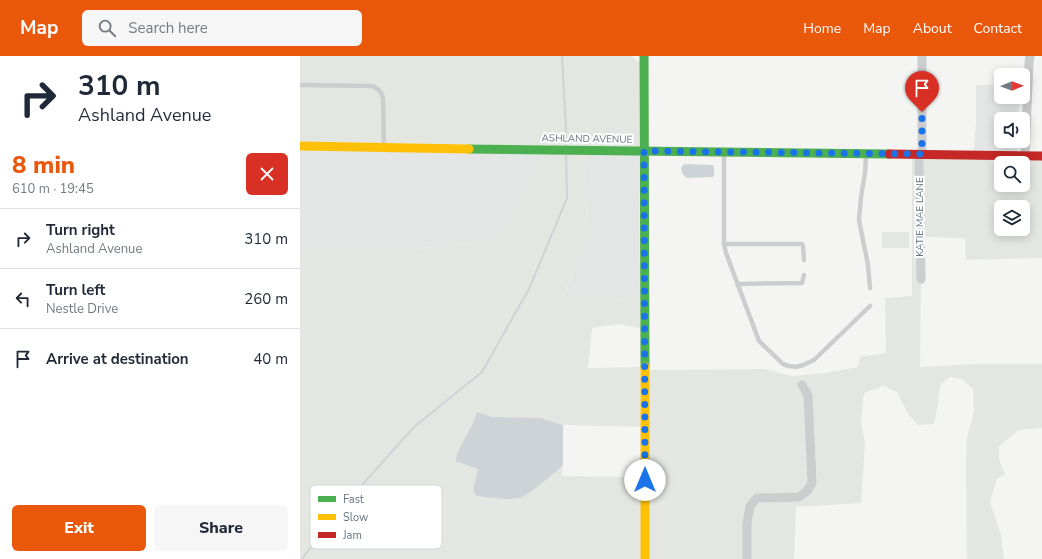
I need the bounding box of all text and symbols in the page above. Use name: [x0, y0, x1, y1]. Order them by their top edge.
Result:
search box: [82, 10, 362, 46]
text: Map: [20, 15, 58, 41]
icon: search: [96, 17, 118, 39]
text: Search here: [128, 18, 208, 38]
text: Home: [803, 19, 841, 38]
text: Map: [863, 19, 891, 38]
text: About: [913, 19, 952, 38]
text: Contact: [974, 19, 1022, 38]
text: 310 m: [78, 67, 161, 105]
north arrow: [994, 68, 1030, 104]
map controls: [994, 68, 1030, 236]
pin: [905, 71, 939, 112]
icon: right: [12, 72, 64, 124]
icon: arrive: [911, 77, 933, 99]
text: Ashland Avenue: [78, 103, 211, 127]
button: sound: [994, 112, 1030, 148]
street label: ASHLAND AVENUE: [541, 131, 633, 147]
text: 8 min: [12, 149, 75, 181]
button: close: [246, 153, 288, 195]
button: search: [994, 156, 1030, 192]
street label: KATIE MAE LANE: [913, 177, 927, 257]
text: 610 m · 19:45: [12, 180, 94, 198]
button: layers: [994, 200, 1030, 236]
text: Turn right: [46, 220, 115, 240]
icon: right: [12, 228, 34, 250]
text: 310 m: [244, 229, 288, 249]
text: Ashland Avenue: [46, 240, 142, 258]
text: Turn left: [46, 280, 105, 300]
icon: left: [12, 288, 34, 310]
text: 260 m: [244, 289, 288, 309]
text: Nestle Drive: [46, 300, 118, 318]
icon: arrive: [12, 348, 34, 370]
text: Arrive at destination: [46, 349, 189, 369]
text: 40 m: [253, 349, 288, 369]
position arrow: [624, 459, 666, 501]
legend: [310, 485, 442, 549]
text: Fast: [343, 492, 364, 507]
button: Exit: [12, 505, 146, 551]
button: Share: [154, 505, 288, 551]
text: Slow: [343, 510, 368, 525]
text: Jam: [342, 528, 362, 543]

